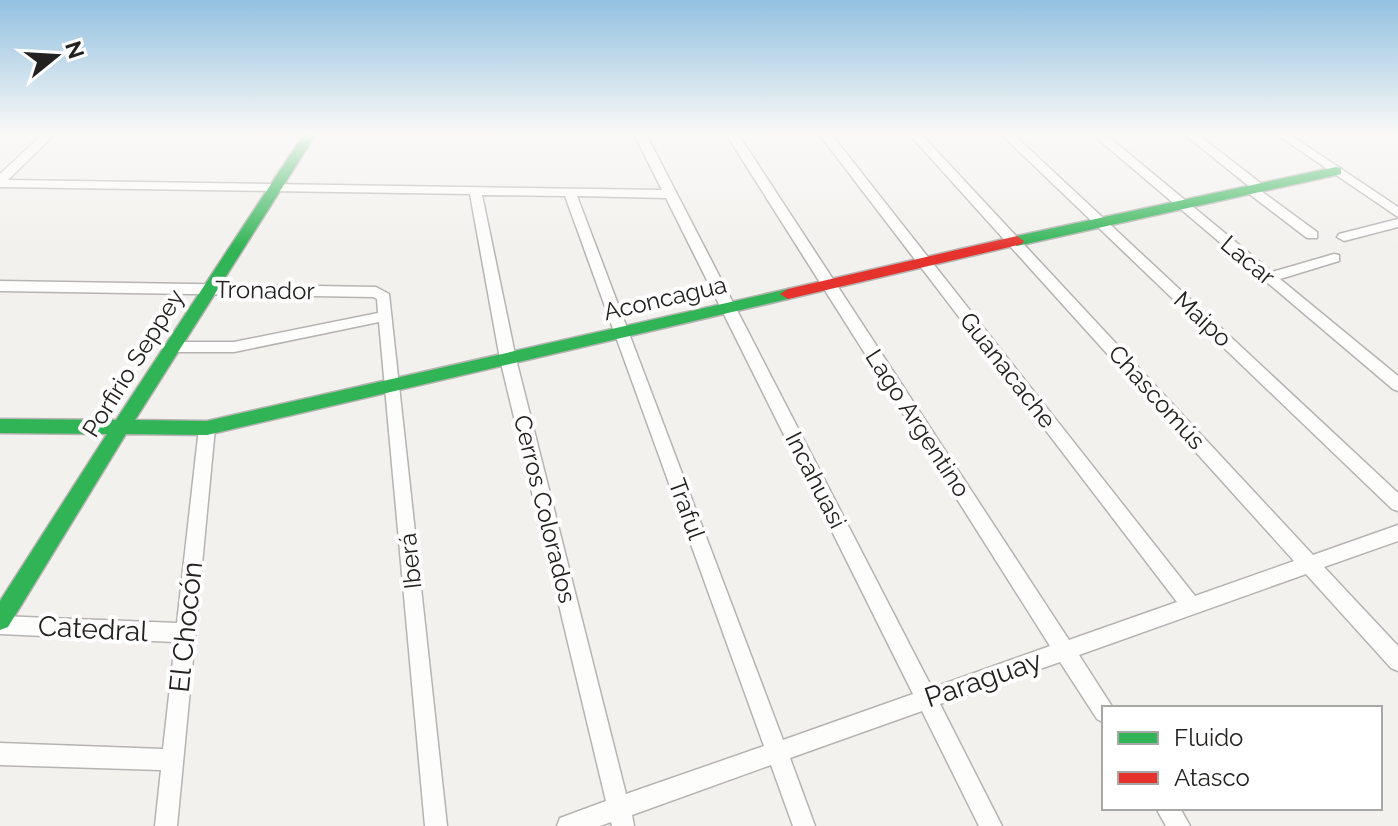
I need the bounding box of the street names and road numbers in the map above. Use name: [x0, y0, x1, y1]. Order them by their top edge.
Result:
street label: Lacar: [1215, 229, 1281, 291]
street label: Aconcagua: [601, 270, 729, 326]
street label: Tronador: [215, 275, 316, 305]
street label: Porfirio Seppey: [76, 284, 190, 442]
street label: Maipo: [1168, 285, 1238, 353]
street label: Guanacache: [954, 306, 1062, 434]
street label: Chascomús: [1103, 339, 1211, 455]
street label: Lago Argentino: [859, 344, 977, 502]
street label: Cerros Colorados: [508, 412, 582, 606]
street label: Incahuasi: [779, 427, 853, 533]
street label: Traful: [663, 475, 711, 544]
street label: Iberá: [393, 531, 427, 591]
street label: El Chocón: [163, 560, 209, 694]
street label: Catedral: [37, 610, 149, 648]
street label: Paraguay: [920, 644, 1046, 714]

